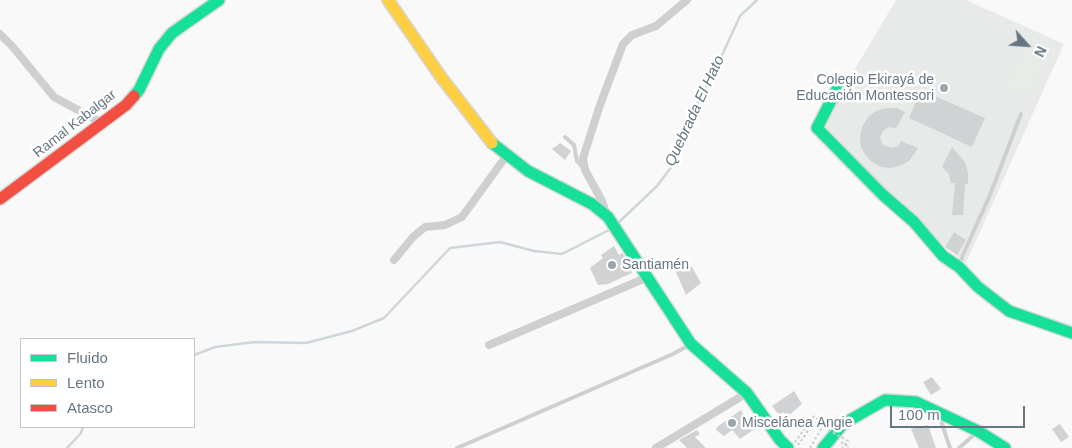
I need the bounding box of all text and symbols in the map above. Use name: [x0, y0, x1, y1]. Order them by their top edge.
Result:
north arrow: [1002, 20, 1052, 70]
text: N: [1031, 44, 1050, 60]
water label: Quebrada El Hato: [661, 53, 729, 169]
place label: Colegio Ekirayá de Educación Montessori: [796, 72, 934, 104]
marker: Colegio Ekirayá de Educación Montessori: [938, 82, 950, 94]
street label: Ramal Kabalgar: [30, 86, 120, 162]
place label: Santiamén: [622, 257, 689, 273]
marker: Santiamén: [606, 259, 618, 271]
legend: [20, 338, 195, 428]
text: Fluido: [67, 349, 108, 366]
text: Lento: [67, 374, 105, 391]
scale bar: [892, 396, 1027, 428]
text: Atasco: [67, 399, 113, 416]
text: 100 m: [898, 406, 940, 423]
place label: Miscelánea Angie: [742, 415, 853, 431]
marker: Miscelánea Angie: [726, 417, 738, 429]

